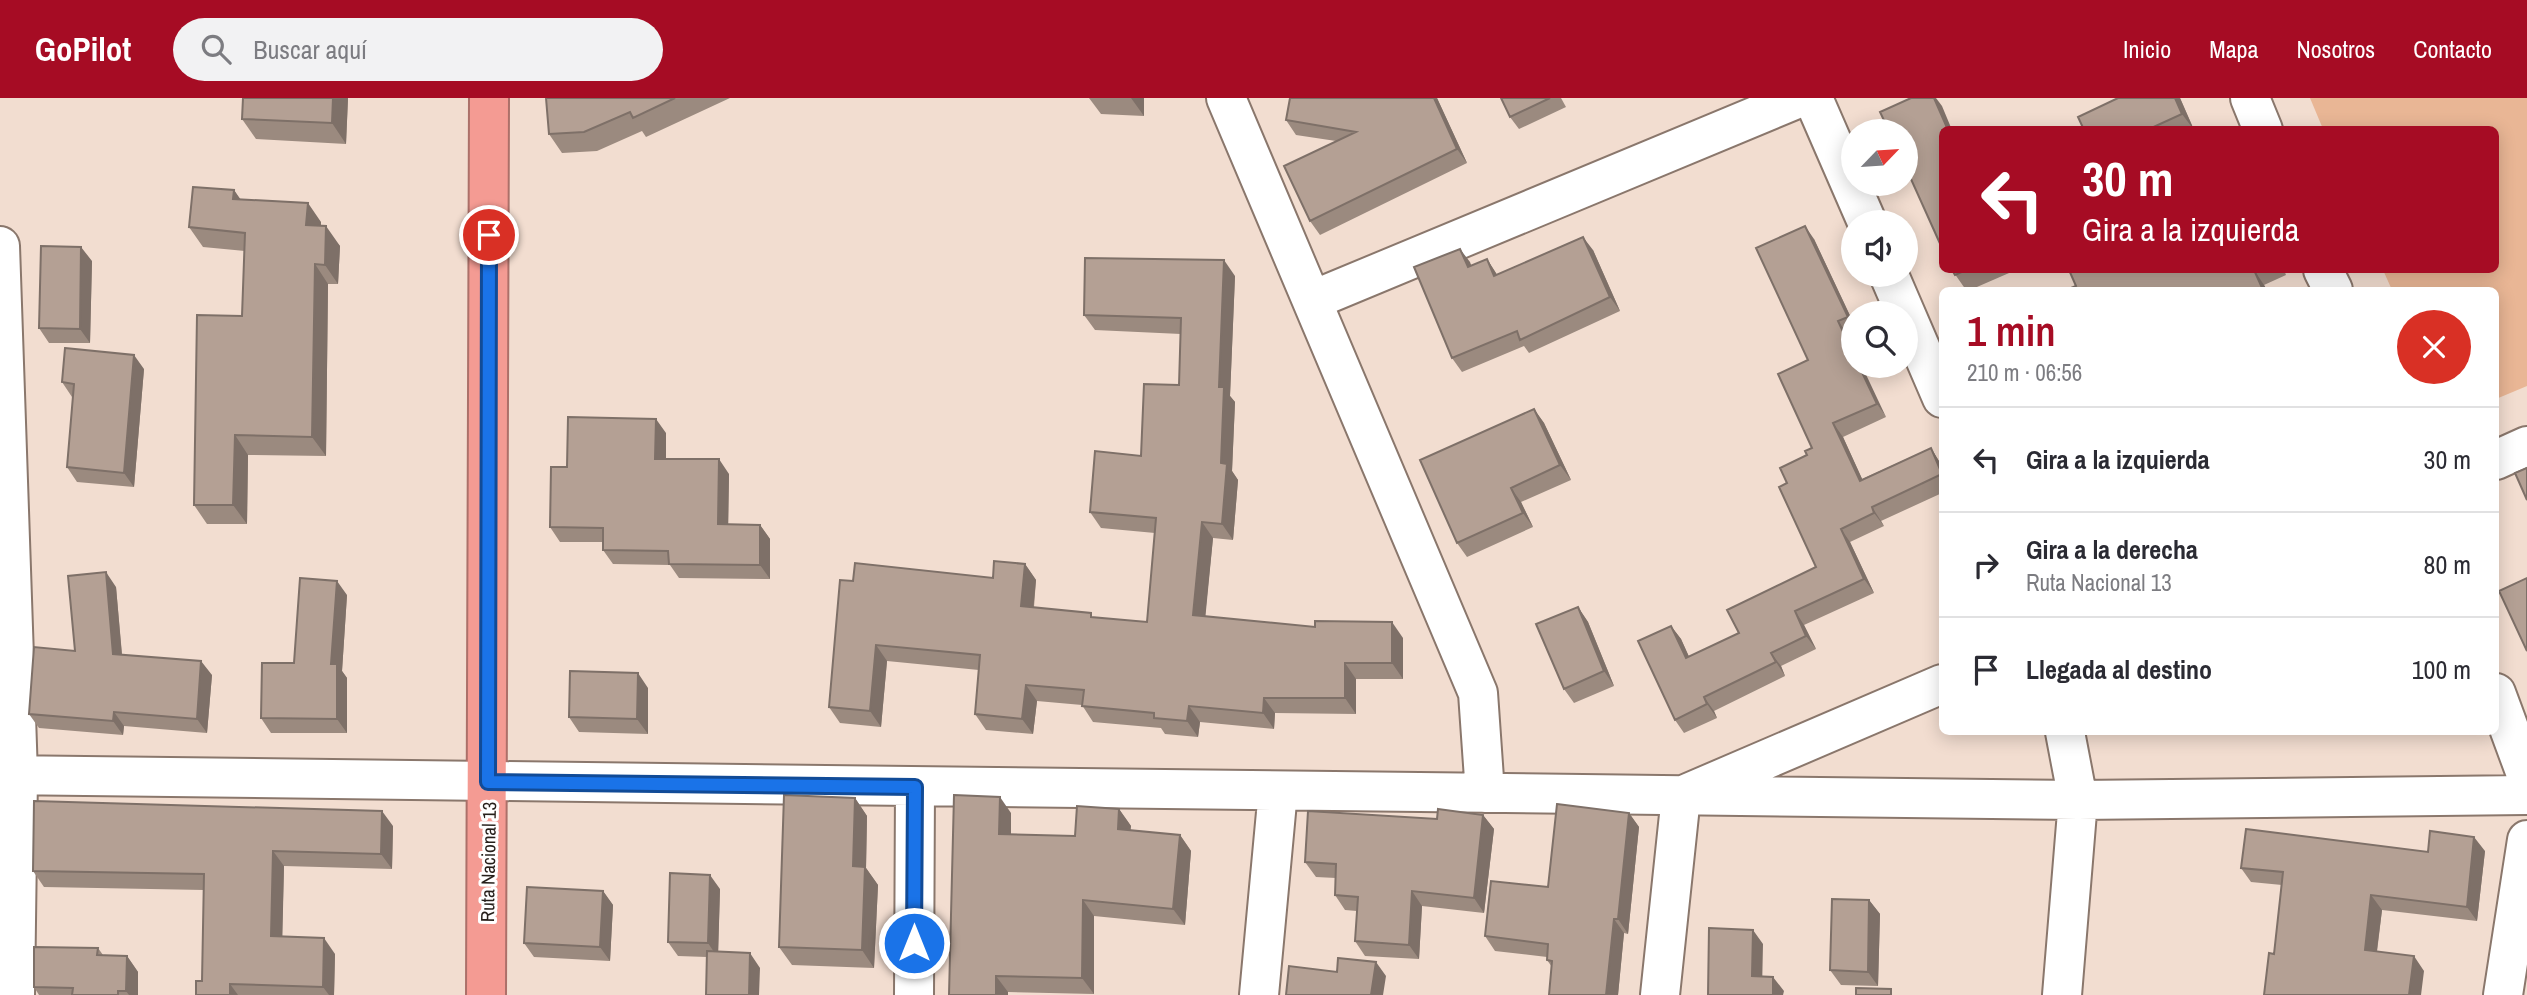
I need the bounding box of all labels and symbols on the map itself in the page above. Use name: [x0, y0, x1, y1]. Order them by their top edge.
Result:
north arrow: [1841, 119, 1918, 196]
pin: [459, 205, 519, 265]
street label: Ruta Nacional 13: [474, 802, 502, 922]
position arrow: [877, 906, 951, 980]

